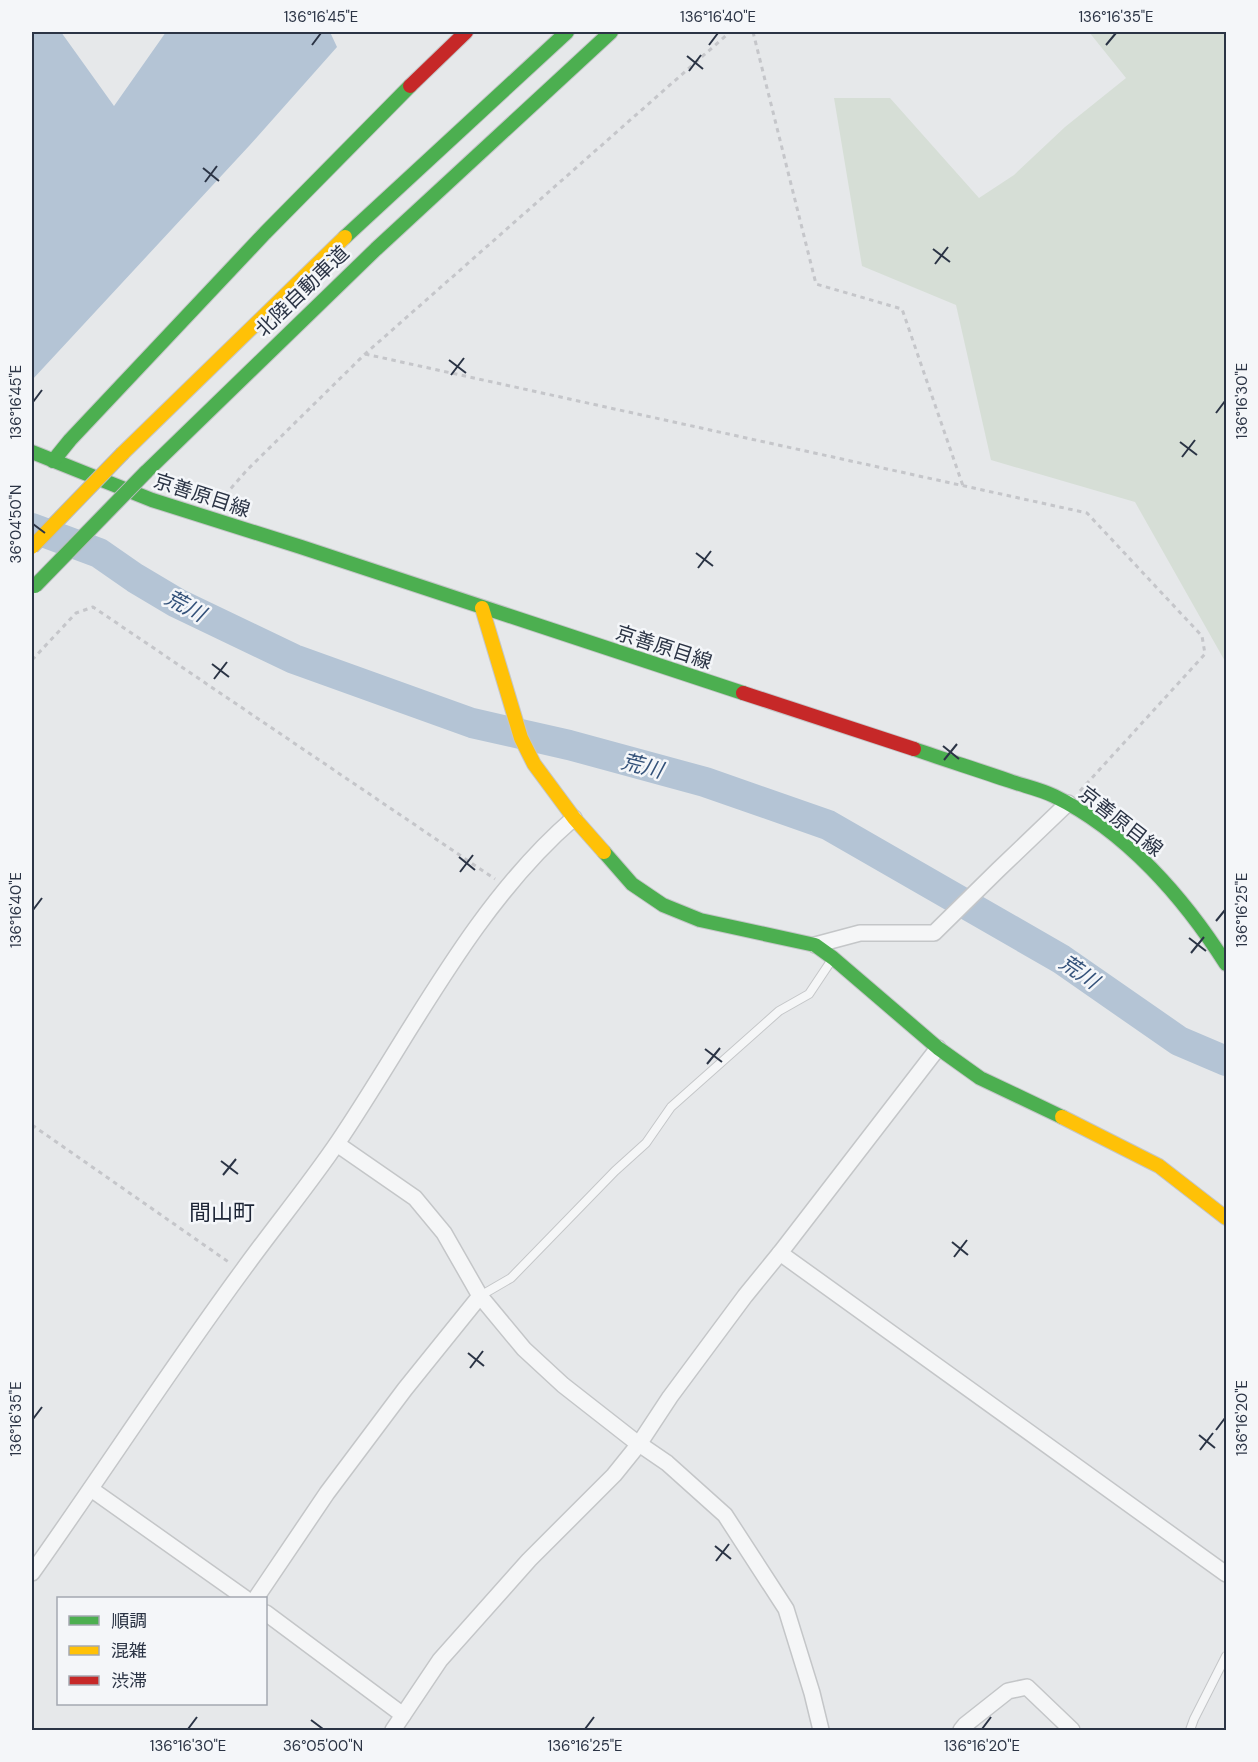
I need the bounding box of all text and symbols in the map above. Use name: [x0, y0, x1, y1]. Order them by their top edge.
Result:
text: 136°16'45"E: [284, 7, 358, 27]
text: 136°16'40"E: [680, 7, 756, 27]
text: 136°16'35"E: [1078, 7, 1154, 27]
street label: 北陸自動車道: [250, 240, 354, 342]
text: 136°16'30"E: [1232, 363, 1252, 439]
text: 136°16'45"E: [6, 365, 26, 439]
street label: 京善原目線: [150, 467, 254, 523]
text: 36°04'50"N: [6, 485, 26, 563]
water label: 荒川: [160, 584, 212, 629]
street label: 京善原目線: [612, 619, 716, 675]
water label: 荒川: [618, 747, 668, 785]
street label: 京善原目線: [1074, 780, 1168, 862]
text: 136°16'40"E: [6, 872, 26, 948]
text: 136°16'25"E: [1232, 873, 1252, 947]
water label: 荒川: [1054, 949, 1106, 996]
district label: 間山町: [189, 1198, 255, 1227]
text: 136°16'20"E: [1232, 1380, 1252, 1456]
text: 136°16'35"E: [6, 1381, 26, 1457]
legend: [57, 1597, 267, 1705]
text: 順調: [111, 1609, 147, 1633]
text: 混雑: [111, 1639, 147, 1663]
text: 渋滞: [111, 1669, 147, 1693]
text: 136°16'30"E: [150, 1736, 226, 1756]
text: 36°05'00"N: [283, 1736, 363, 1756]
text: 136°16'25"E: [548, 1736, 622, 1756]
text: 136°16'20"E: [944, 1736, 1020, 1756]

